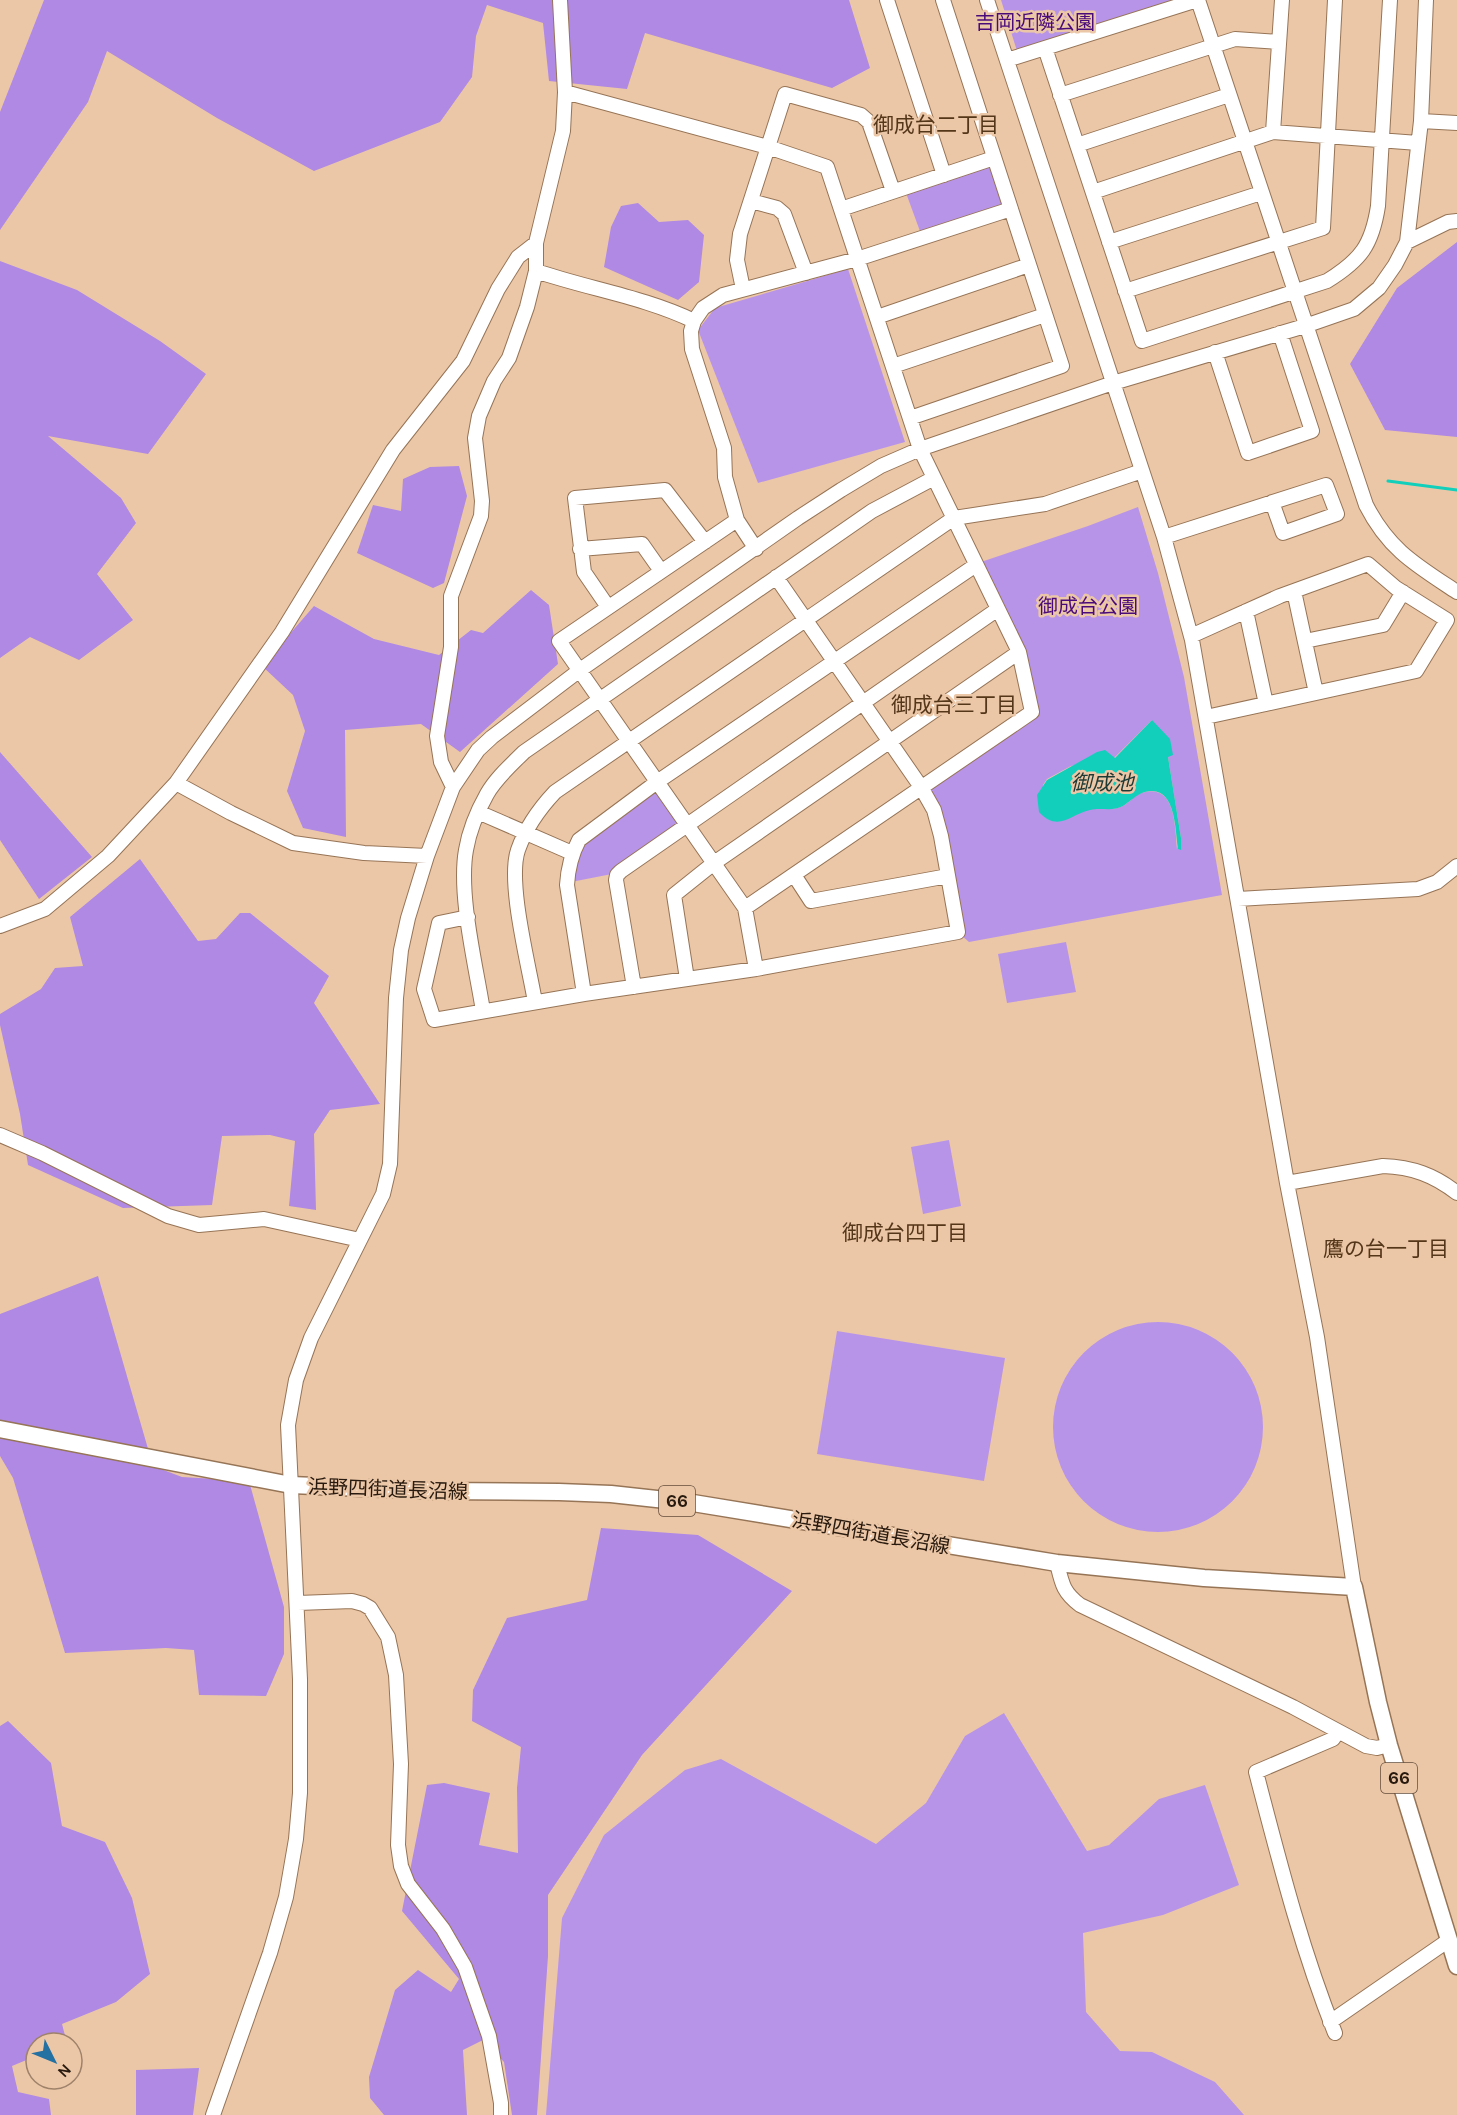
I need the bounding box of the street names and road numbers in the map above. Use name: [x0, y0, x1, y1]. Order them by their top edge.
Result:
street label: 浜野四街道長沼線: [308, 1475, 468, 1504]
road number: 66: [659, 1486, 695, 1516]
street label: 浜野四街道長沼線: [790, 1508, 952, 1559]
road number: 66: [1381, 1763, 1417, 1793]

